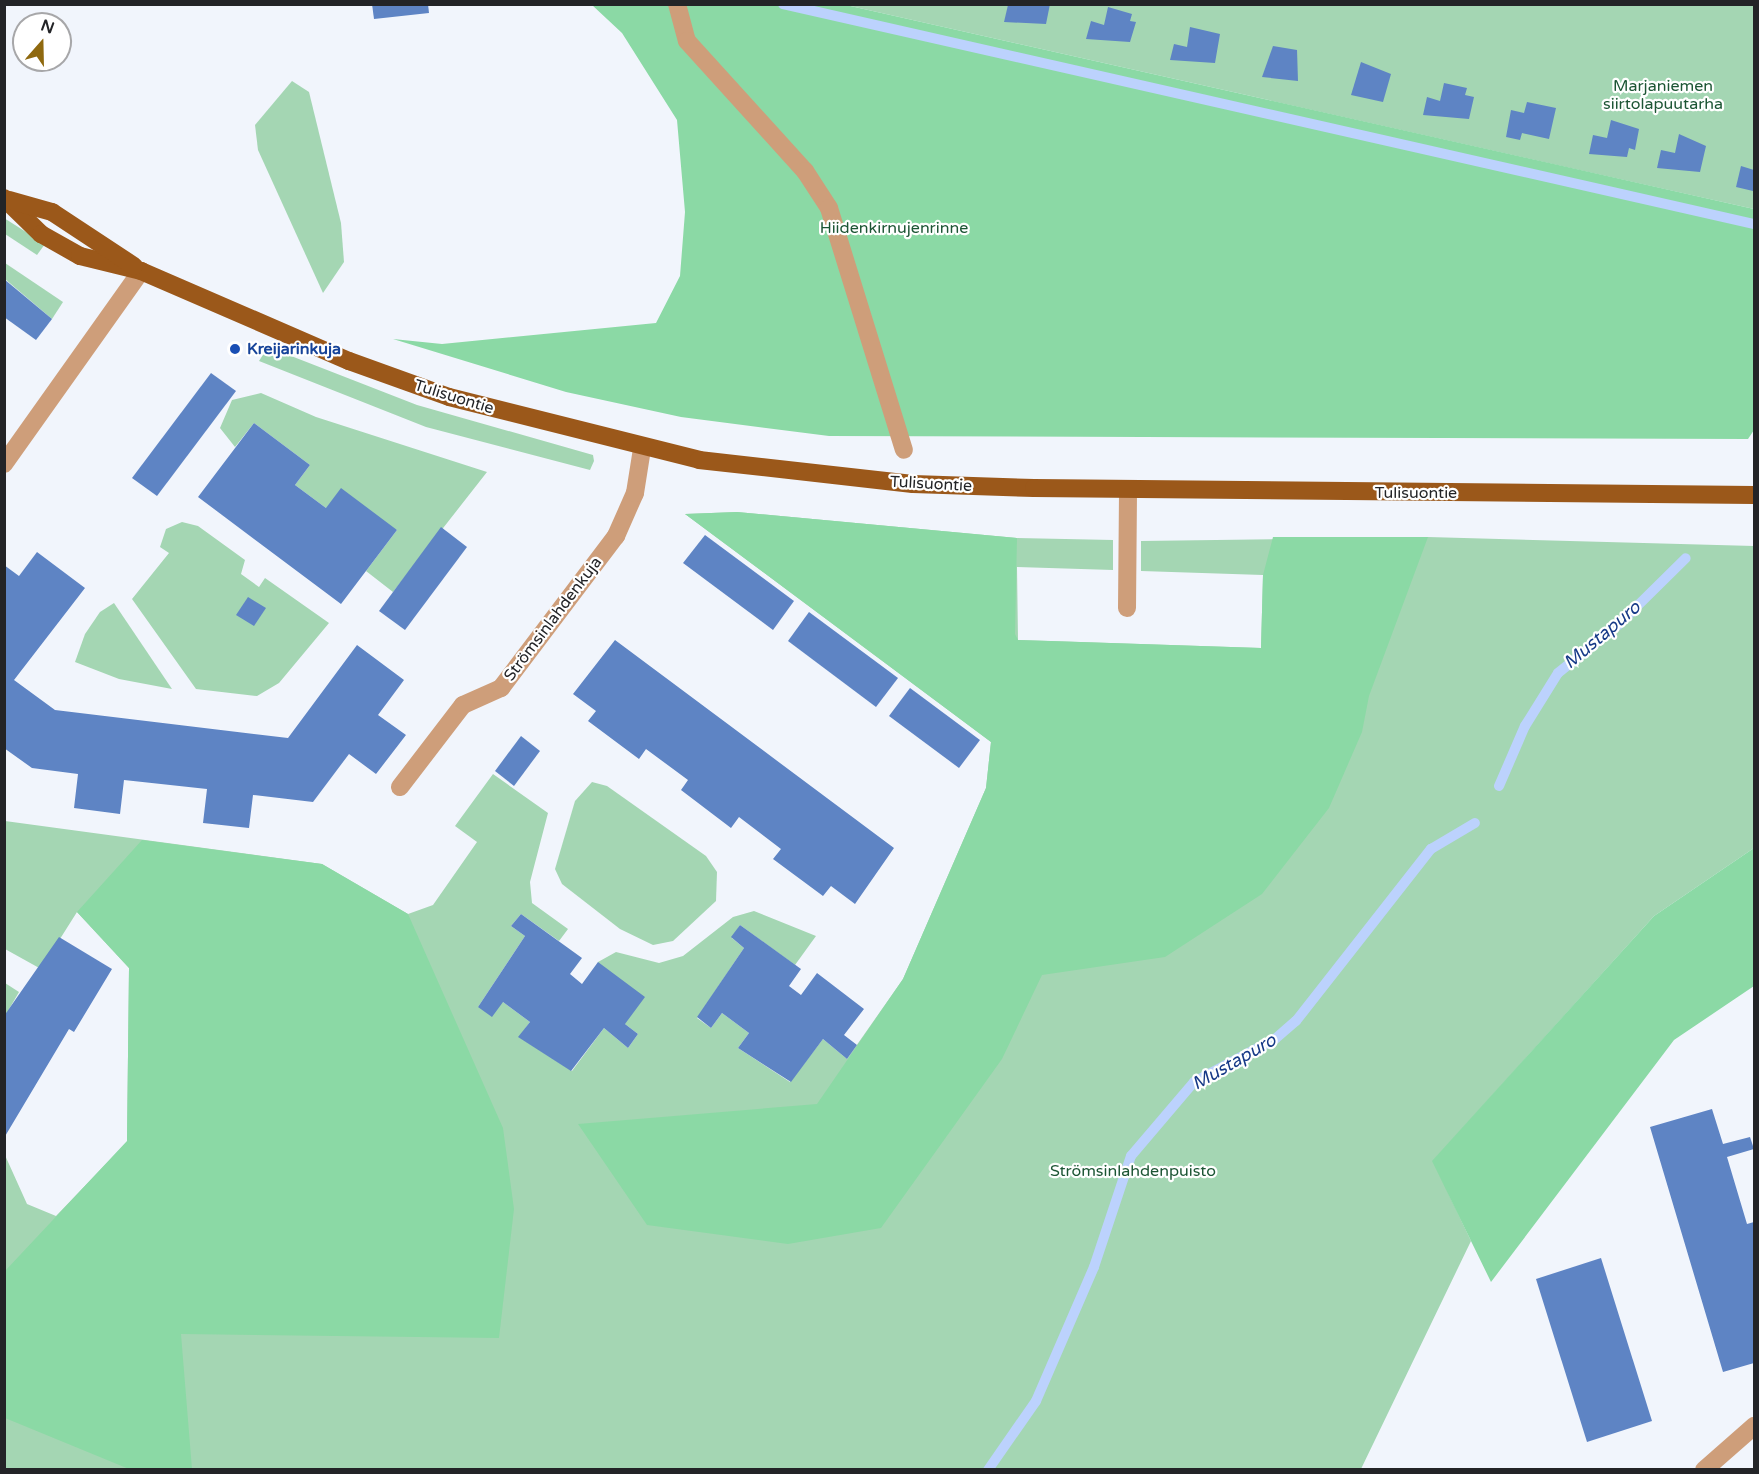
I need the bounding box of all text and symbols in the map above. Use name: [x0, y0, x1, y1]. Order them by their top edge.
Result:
north arrow: [12, 12, 72, 72]
text: N: [38, 15, 57, 39]
park label: Marjaniemen siirtolapuutarha: [1603, 76, 1723, 114]
park label: Hiidenkirnujenrinne: [820, 218, 968, 238]
place label: Kreijarinkuja: [247, 339, 341, 359]
marker: Kreijarinkuja: [228, 342, 242, 356]
street label: Tulisuontie: [412, 376, 496, 418]
street label: Tulisuontie: [889, 472, 973, 496]
street label: Tulisuontie: [1375, 483, 1457, 503]
street label: Strömsinlahdenkuja: [500, 553, 606, 685]
water label: Mustapuro: [1559, 597, 1645, 673]
water label: Mustapuro: [1188, 1029, 1280, 1095]
park label: Strömsinlahdenpuisto: [1050, 1161, 1216, 1181]

